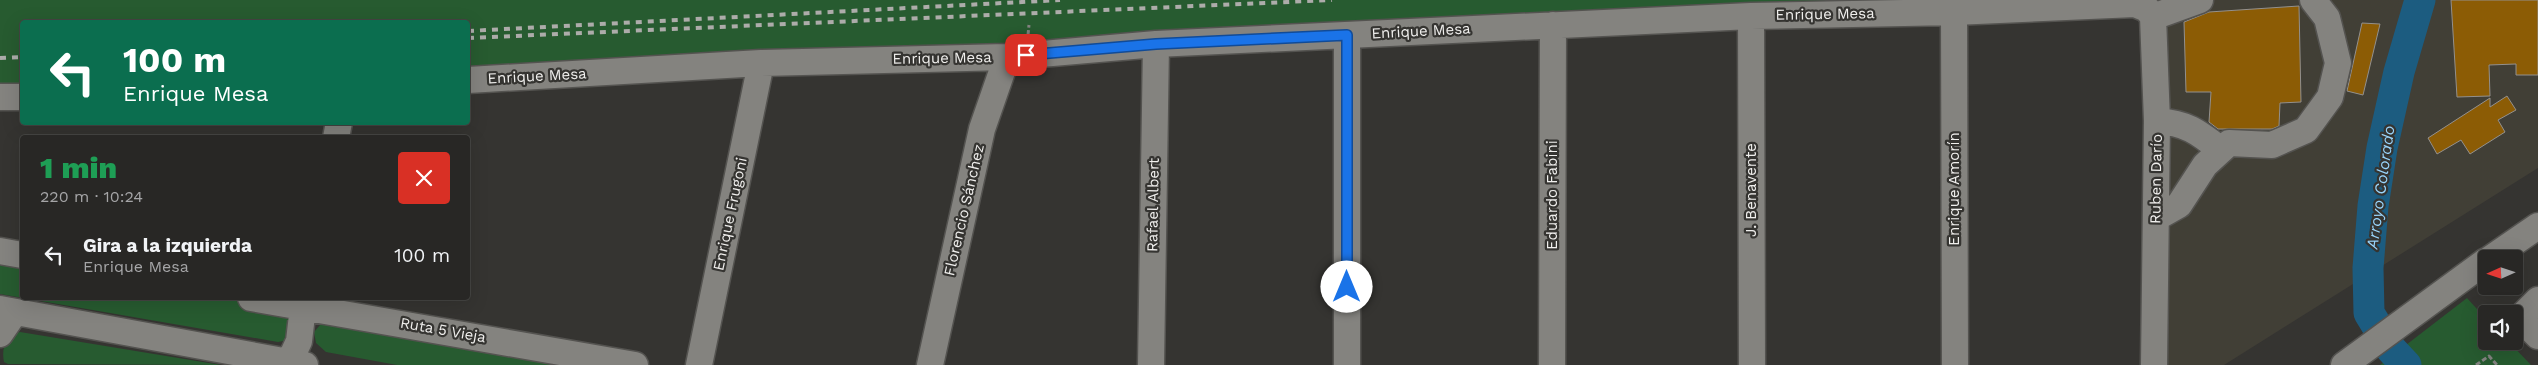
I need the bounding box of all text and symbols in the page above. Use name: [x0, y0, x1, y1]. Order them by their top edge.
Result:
street label: Enrique Mesa: [1775, 4, 1875, 24]
street label: Enrique Mesa: [1371, 19, 1471, 43]
pin: [1005, 34, 1047, 76]
text: 100 m: [123, 39, 226, 81]
icon: left: [40, 40, 105, 105]
icon: arrive: [1012, 41, 1040, 69]
street label: Enrique Mesa: [892, 48, 992, 68]
street label: Enrique Mesa: [487, 64, 587, 88]
text: Enrique Mesa: [123, 81, 268, 106]
water label: Arroyo Colorado: [2362, 124, 2399, 251]
street label: Enrique Amorín: [1945, 132, 1963, 246]
street label: Ruben Darío: [2146, 134, 2166, 224]
street label: Eduardo Fabini: [1543, 140, 1561, 250]
street label: Florencio Sánchez: [940, 142, 988, 278]
street label: J. Benavente: [1742, 143, 1760, 237]
text: 1 min: [40, 150, 117, 185]
button: close: [398, 152, 450, 204]
street label: Enrique Frugoni: [709, 156, 751, 272]
street label: Rafael Albert: [1143, 157, 1163, 252]
text: 220 m · 10:24: [40, 187, 143, 206]
text: Gira a la izquierda: [83, 234, 252, 257]
icon: left: [40, 241, 68, 269]
text: 100 m: [394, 244, 450, 267]
north arrow: [2478, 250, 2522, 295]
map controls: [2478, 250, 2523, 350]
text: Enrique Mesa: [83, 257, 189, 276]
position arrow: [1320, 260, 1372, 312]
button: sound: [2478, 305, 2523, 350]
street label: Ruta 5 Vieja: [399, 314, 488, 346]

